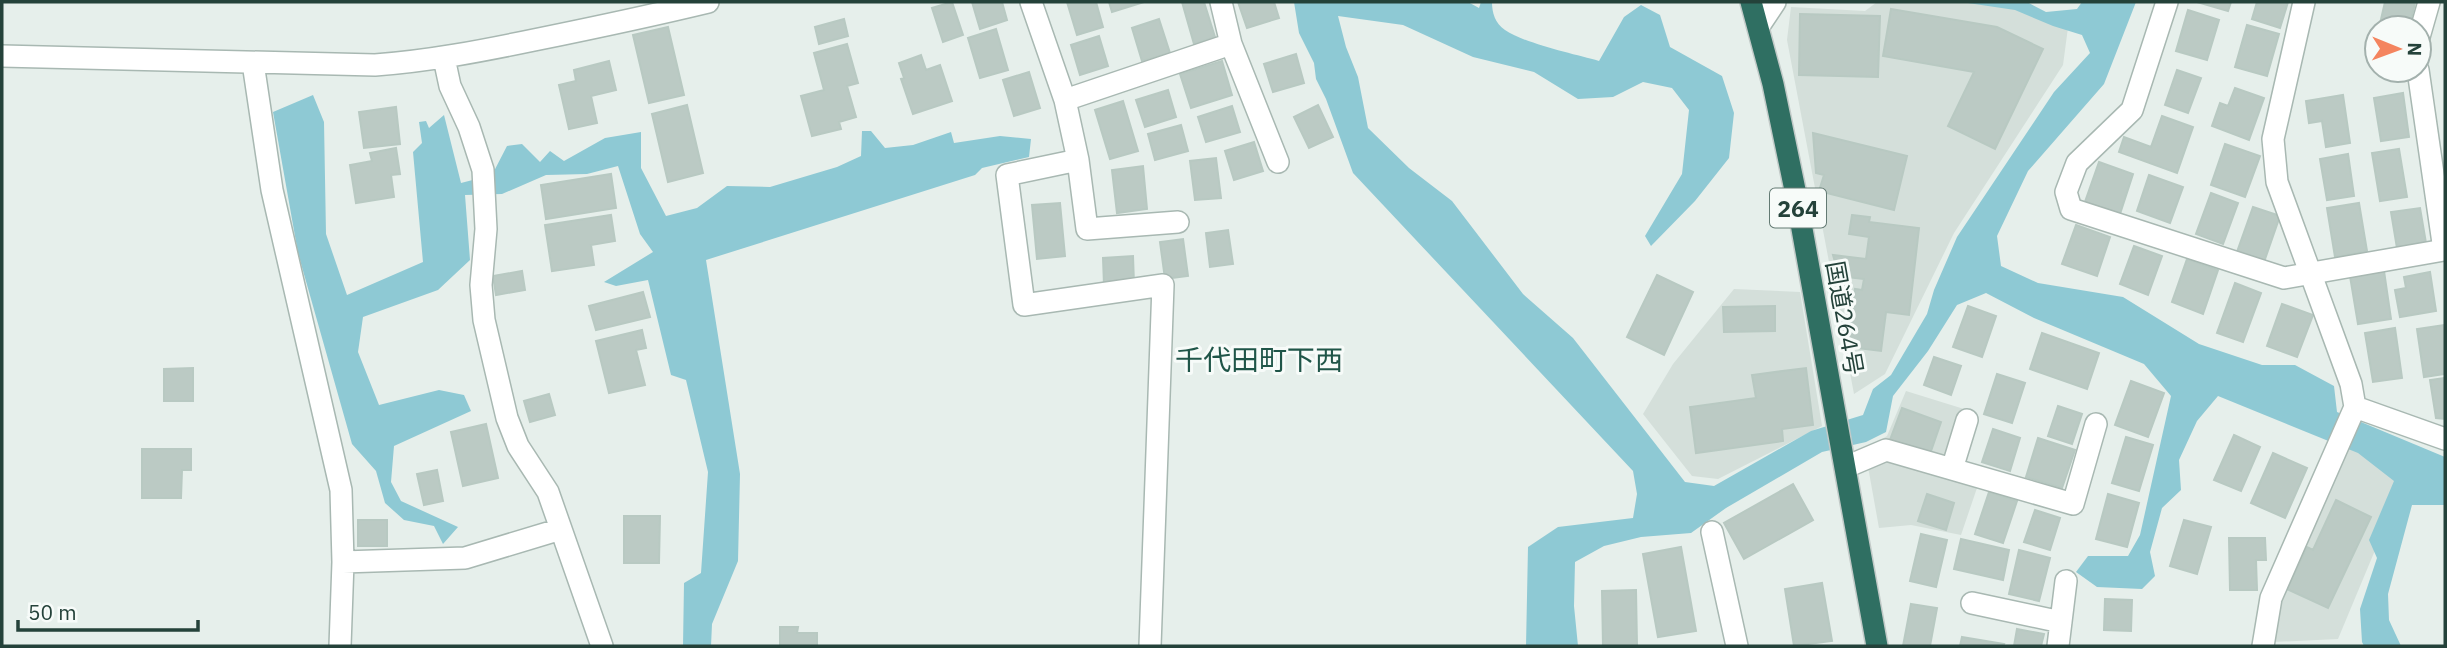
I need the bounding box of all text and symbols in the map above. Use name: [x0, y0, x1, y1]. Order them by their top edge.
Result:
north arrow: [2363, 14, 2433, 84]
text: N: [2403, 42, 2427, 56]
road number: 264: [1770, 188, 1826, 228]
street label: 国道264号: [1819, 258, 1871, 378]
district label: 千代田町下西: [1175, 341, 1343, 378]
scale bar: [18, 588, 198, 632]
text: 50 m: [28, 598, 77, 626]

